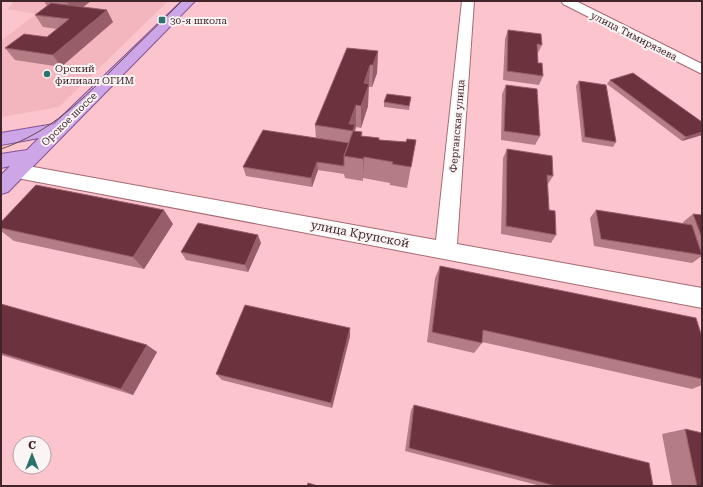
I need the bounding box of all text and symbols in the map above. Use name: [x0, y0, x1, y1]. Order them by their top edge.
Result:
street label: улица Тимирязева: [589, 9, 679, 63]
marker: 30-я школа: [157, 15, 167, 25]
place label: 30-я школа: [170, 15, 227, 26]
place label: Орский филиаал ОГИМ: [55, 63, 134, 86]
marker: Орский филиаал ОГИМ: [42, 69, 52, 79]
street label: Ферганская улица: [447, 78, 467, 173]
street label: Орское шоссе: [39, 90, 99, 148]
street label: улица Крупской: [310, 218, 410, 250]
north arrow: [12, 435, 52, 475]
text: С: [28, 439, 36, 452]

